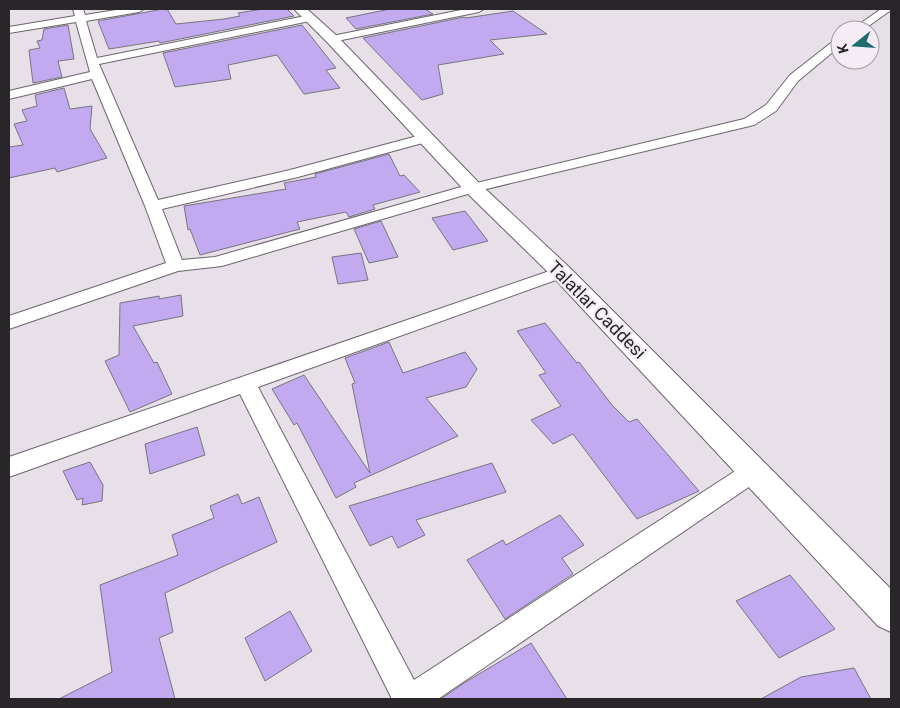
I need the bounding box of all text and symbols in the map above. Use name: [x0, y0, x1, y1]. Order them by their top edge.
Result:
north arrow: [830, 20, 880, 70]
text: K: [834, 42, 852, 55]
street label: Talatlar Caddesi: [544, 256, 651, 363]

